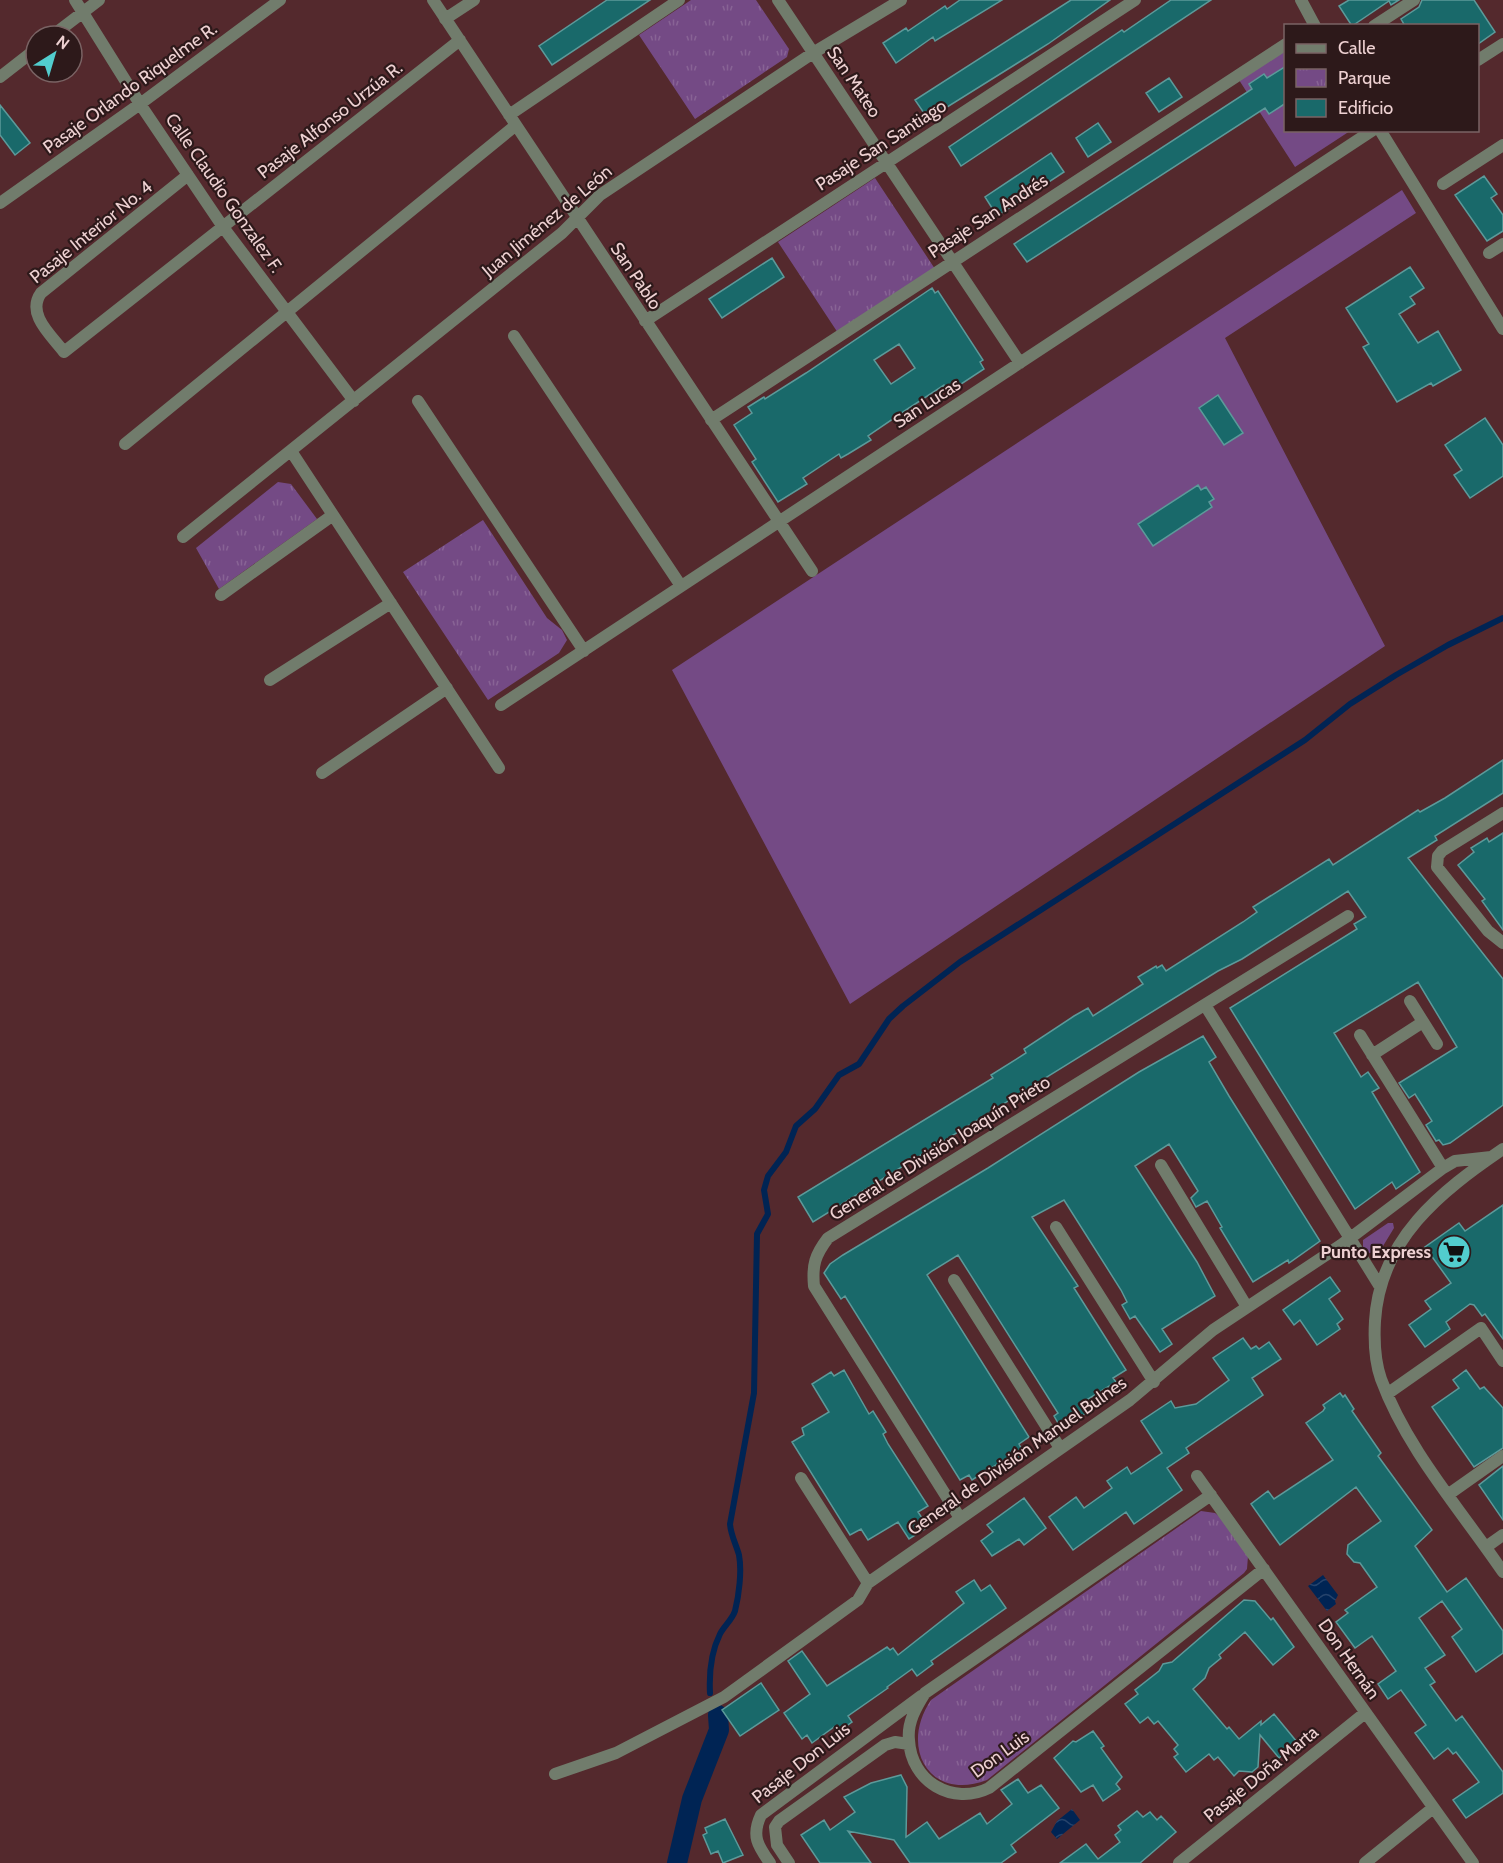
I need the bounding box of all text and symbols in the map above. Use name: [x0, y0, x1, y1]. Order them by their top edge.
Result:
street label: Pasaje Orlando Riquelme R.: [39, 18, 221, 158]
north arrow: [24, 24, 84, 84]
legend: [1284, 24, 1479, 132]
text: N: [52, 31, 73, 53]
text: Calle: [1338, 37, 1375, 59]
street label: San Mateo: [822, 42, 886, 122]
street label: Pasaje Alfonso Urzúa R.: [253, 57, 407, 183]
text: Parque: [1338, 67, 1391, 89]
street label: Pasaje San Santiago: [811, 94, 951, 196]
text: Edificio: [1338, 97, 1393, 119]
street label: Calle Claudio Gonzalez F.: [161, 109, 287, 277]
street label: Juan Jiménez de León: [477, 160, 616, 282]
street label: Pasaje San Andrés: [924, 169, 1052, 263]
street label: Pasaje Interior No. 4: [25, 176, 157, 288]
street label: San Pablo: [606, 238, 666, 314]
street label: San Lucas: [889, 373, 965, 433]
street label: General de División Joaquín Prieto: [826, 1071, 1054, 1225]
supermarket icon: Punto Express: [1436, 1234, 1472, 1270]
place label: Punto Express: [1320, 1241, 1431, 1263]
street label: General de División Manuel Bulnes: [903, 1372, 1131, 1540]
street label: Don Hernán: [1313, 1615, 1385, 1703]
street label: Pasaje Don Luis: [748, 1718, 854, 1808]
street label: Pasaje Doña Marta: [1199, 1721, 1323, 1827]
street label: Don Luis: [967, 1726, 1033, 1782]

